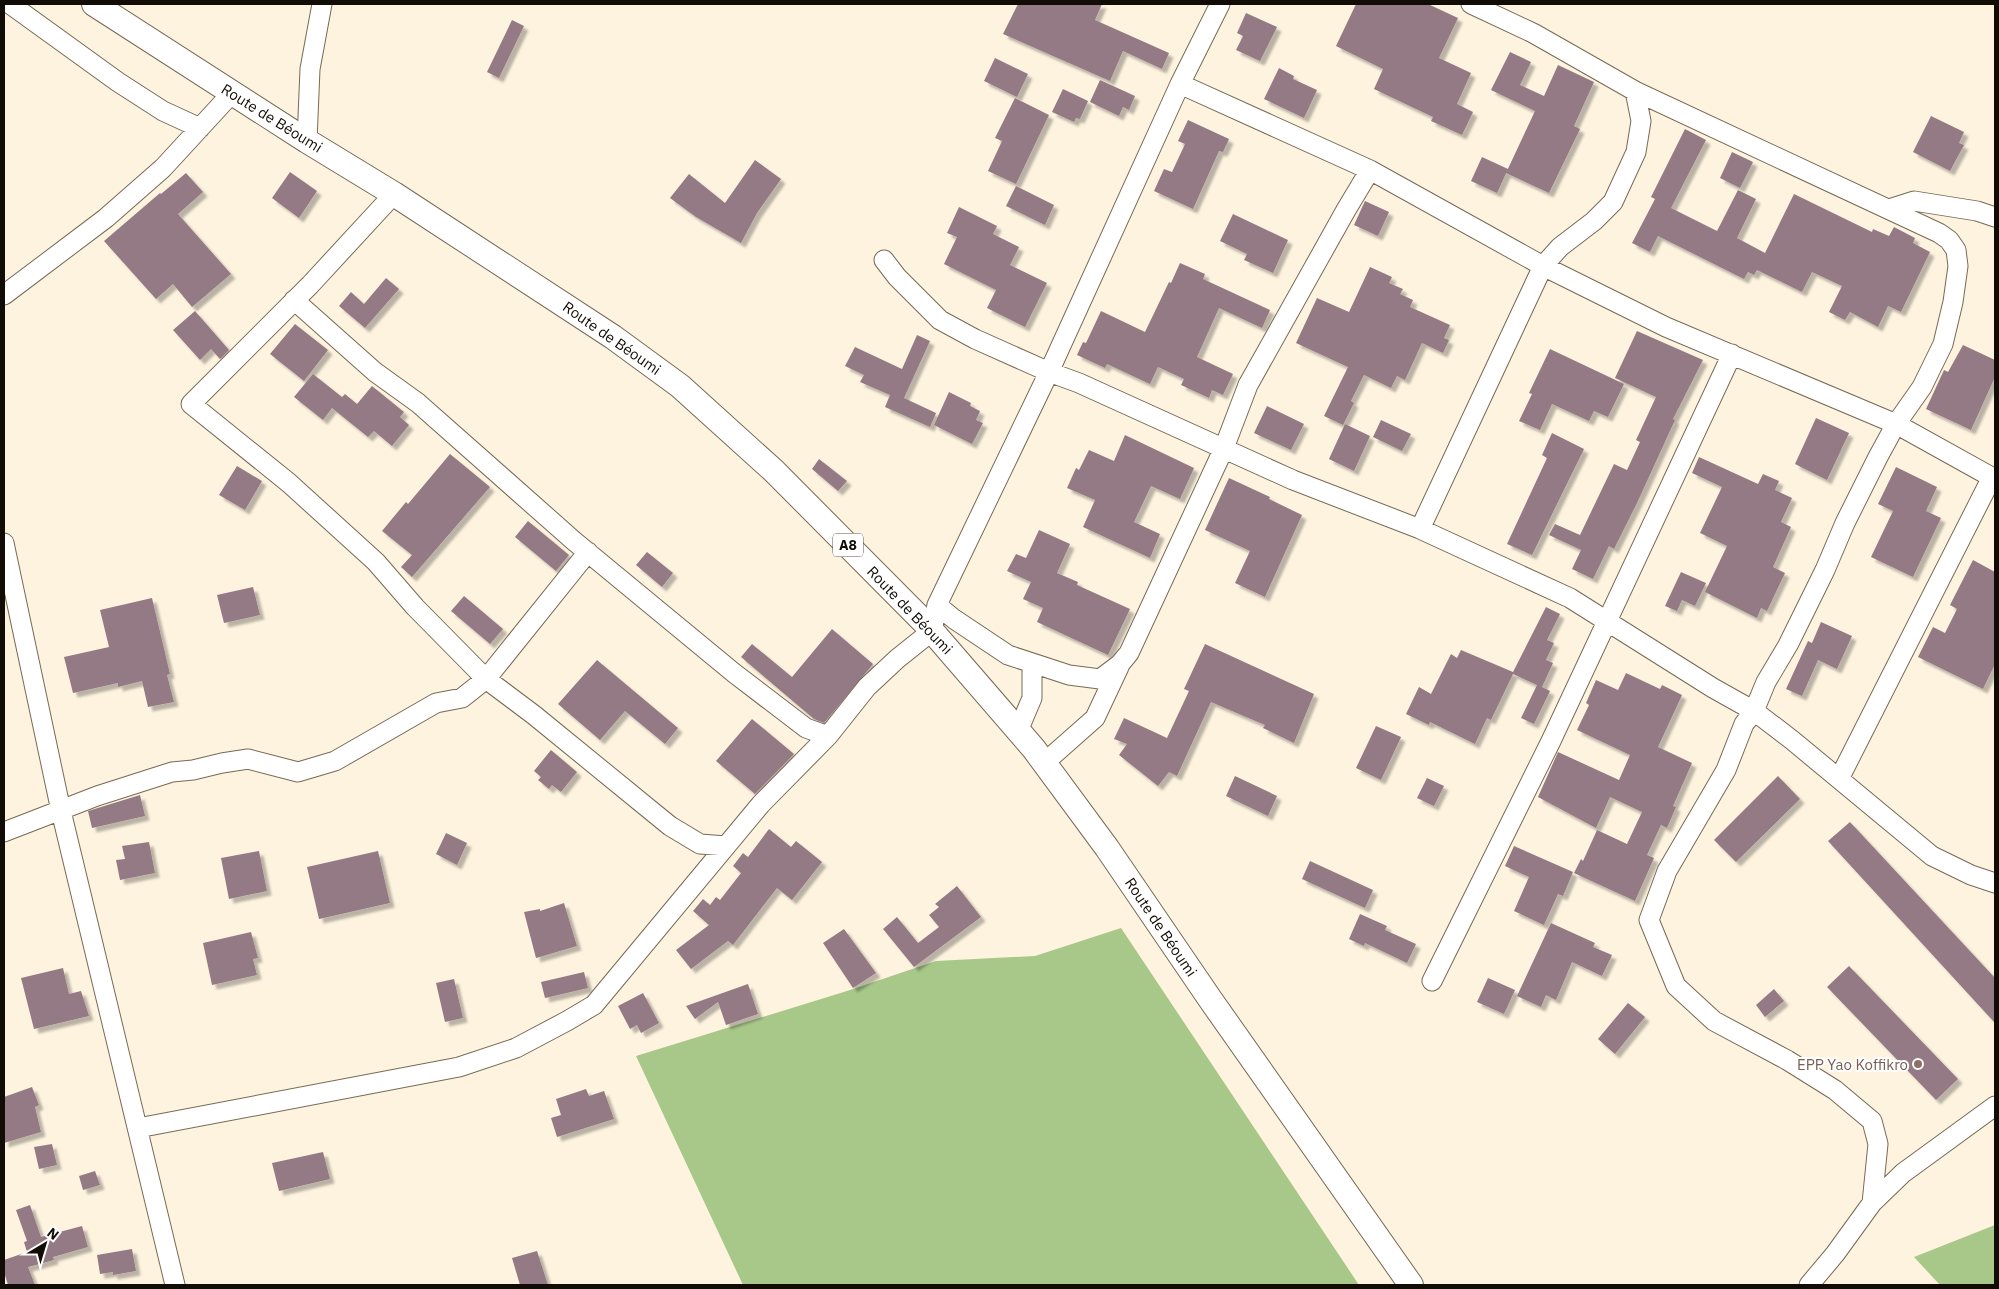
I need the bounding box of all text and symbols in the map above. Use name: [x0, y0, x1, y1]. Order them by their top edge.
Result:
street label: Route de Béoumi: [218, 79, 326, 157]
street label: Route de Béoumi: [559, 297, 665, 379]
road number: A8: [833, 534, 863, 556]
street label: Route de Béoumi: [863, 562, 957, 658]
street label: Route de Béoumi: [1121, 874, 1201, 980]
place label: EPP Yao Koffikro: [1797, 1055, 1908, 1074]
marker: EPP Yao Koffikro: [1912, 1058, 1924, 1070]
north arrow: [20, 1219, 70, 1269]
text: N: [43, 1224, 63, 1244]

